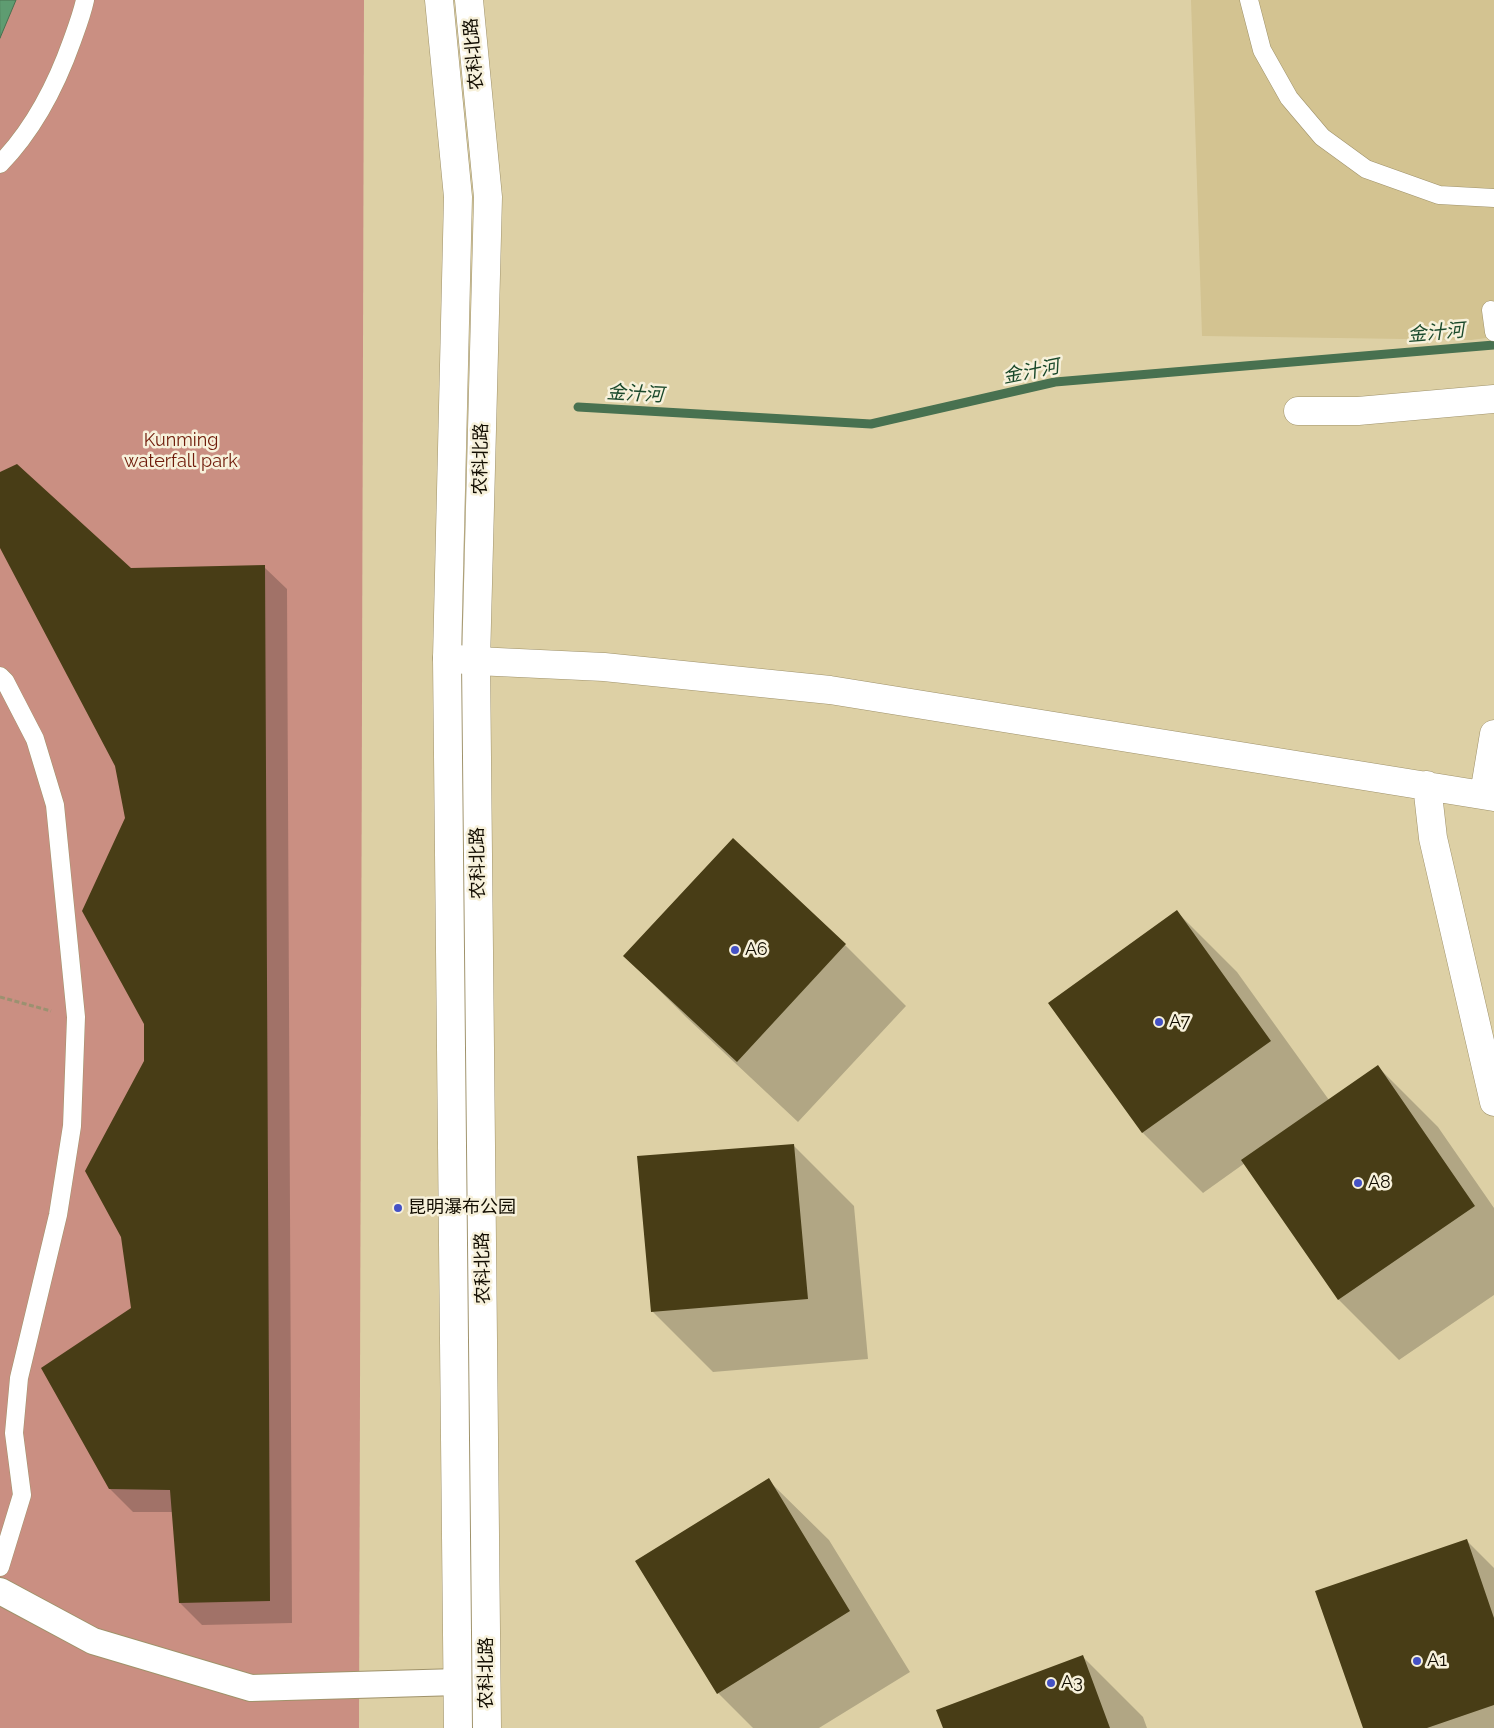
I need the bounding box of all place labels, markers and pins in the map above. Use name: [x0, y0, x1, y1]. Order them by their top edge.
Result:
place label: A6: [745, 939, 768, 961]
marker: A6: [729, 944, 741, 956]
place label: A7: [1169, 1011, 1190, 1033]
marker: A7: [1153, 1016, 1165, 1028]
place label: A8: [1368, 1172, 1391, 1194]
marker: A8: [1352, 1177, 1364, 1189]
place label: 昆明瀑布公园: [408, 1197, 516, 1219]
marker: 昆明瀑布公园: [392, 1202, 404, 1214]
place label: A1: [1427, 1650, 1447, 1672]
marker: A1: [1411, 1655, 1423, 1667]
place label: A3: [1061, 1672, 1083, 1694]
marker: A3: [1045, 1677, 1057, 1689]

